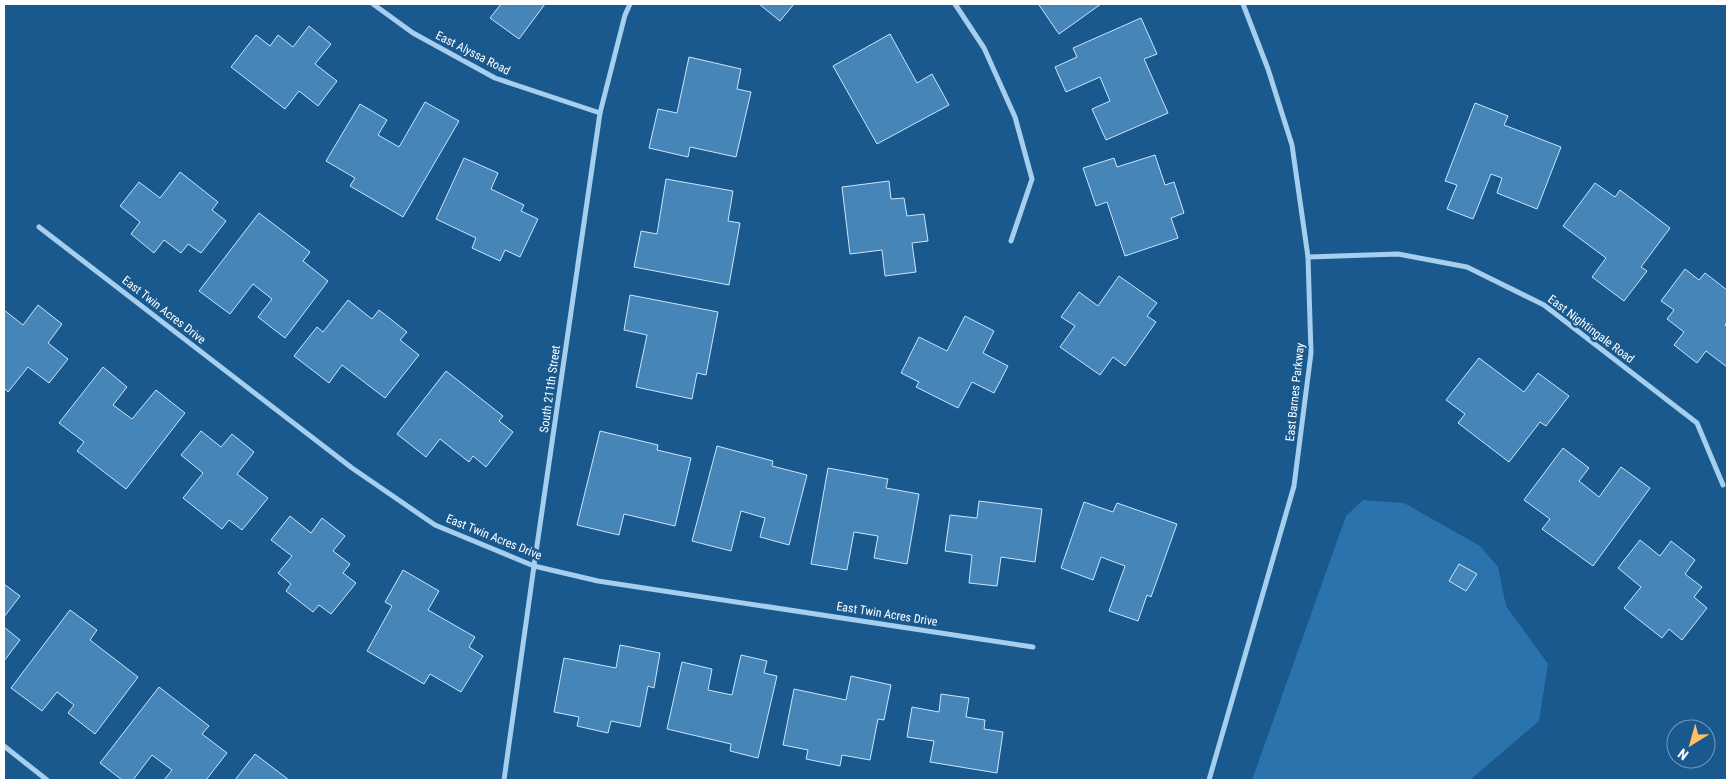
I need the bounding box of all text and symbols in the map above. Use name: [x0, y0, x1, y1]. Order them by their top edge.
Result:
street label: East Alyssa Road: [433, 28, 513, 78]
street label: East Twin Acres Drive: [119, 273, 209, 347]
street label: East Nightingale Road: [1545, 292, 1637, 366]
street label: East Barnes Parkway: [1283, 342, 1307, 442]
street label: South 211th Street: [537, 344, 563, 434]
street label: East Twin Acres Drive: [444, 511, 544, 563]
street label: East Twin Acres Drive: [835, 599, 939, 629]
north arrow: [1666, 719, 1716, 769]
text: N: [1675, 745, 1691, 763]

